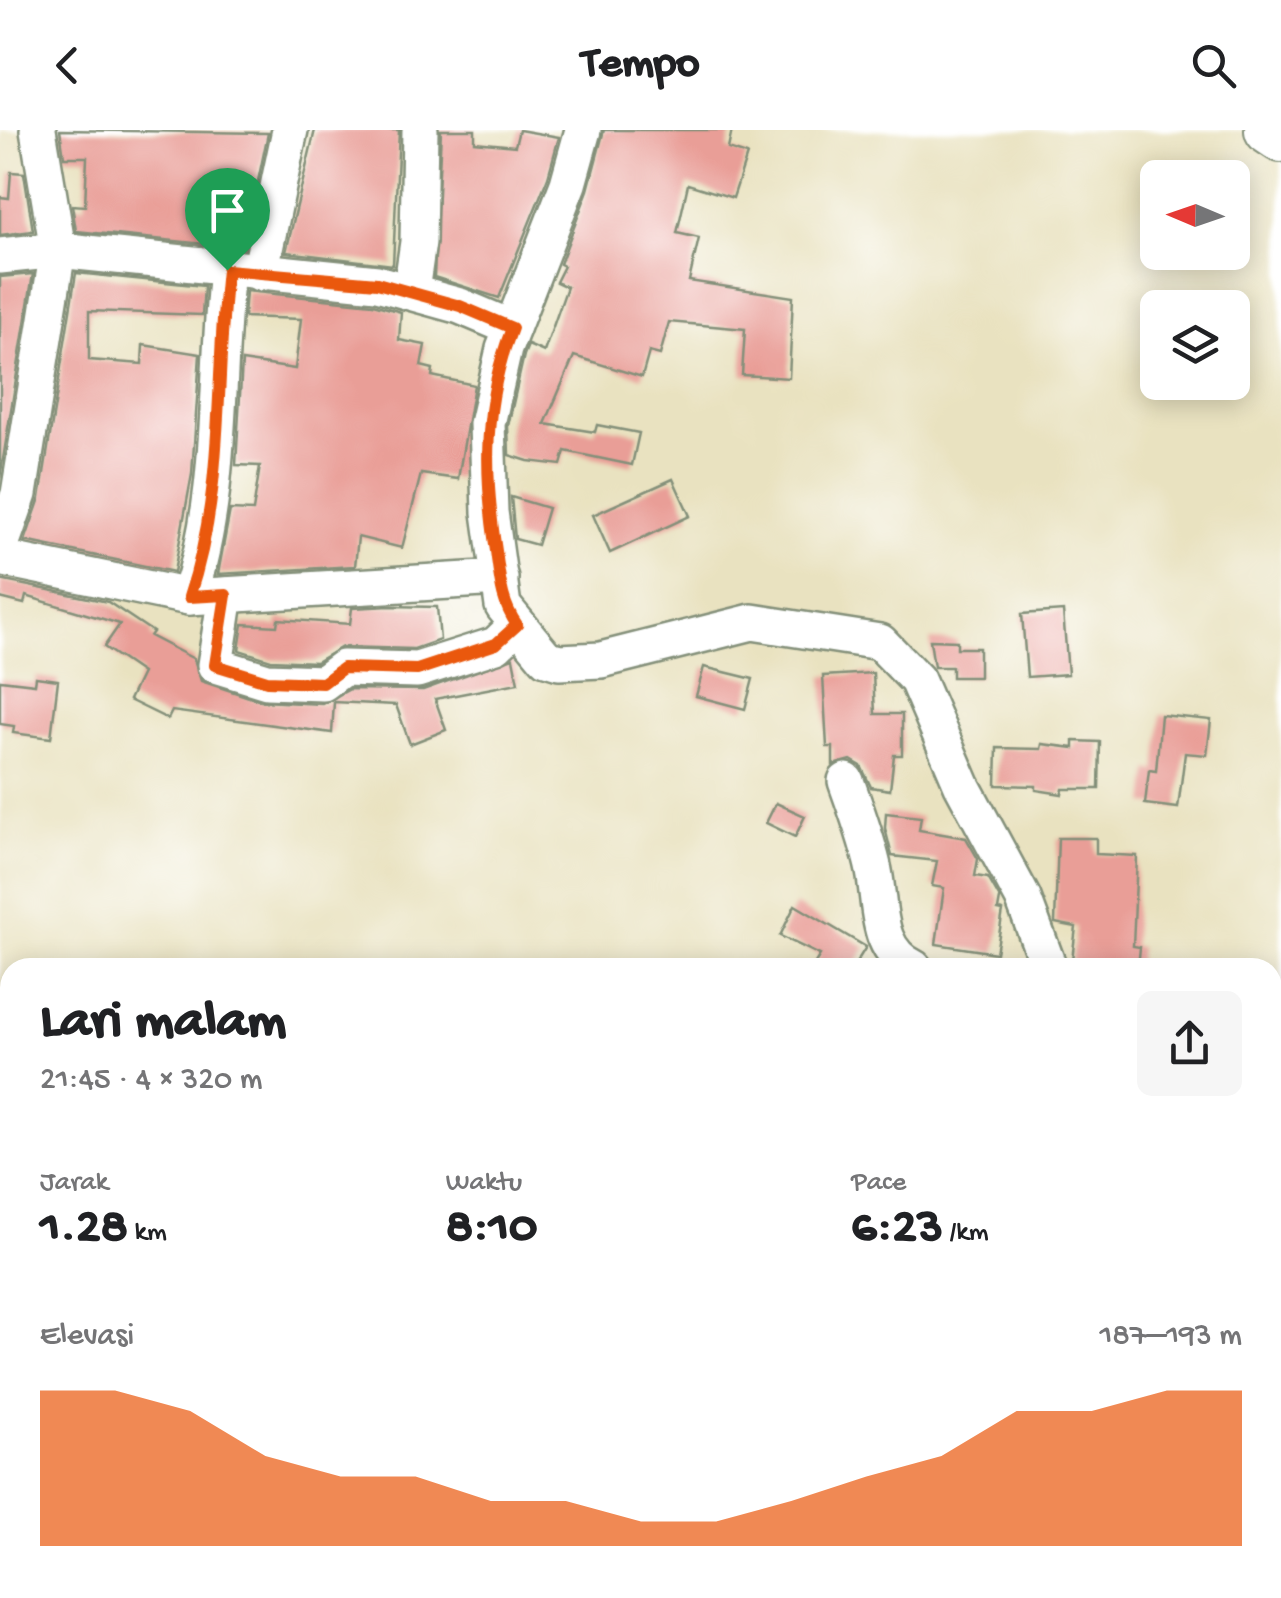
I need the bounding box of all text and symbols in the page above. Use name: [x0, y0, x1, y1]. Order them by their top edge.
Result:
icon: back: [40, 38, 95, 93]
icon: search: [1186, 38, 1241, 93]
text: Tempo: [582, 39, 700, 92]
north arrow: [1140, 160, 1250, 270]
map controls: [1140, 160, 1250, 400]
pin: [185, 168, 270, 271]
icon: arrive: [200, 183, 255, 238]
button: layers: [1140, 290, 1250, 400]
button: share: [1137, 991, 1242, 1096]
text: Lari malam: [40, 992, 286, 1056]
text: 21:45 · 4 × 320 m: [40, 1062, 262, 1100]
text: Jarak: [40, 1167, 108, 1200]
text: Waktu: [446, 1167, 522, 1200]
text: Pace: [851, 1167, 906, 1200]
text: 1.28: [40, 1200, 128, 1259]
text: 8:10: [446, 1200, 537, 1259]
text: 6:23: [851, 1200, 943, 1259]
text: km: [128, 1217, 167, 1250]
text: /km: [943, 1217, 989, 1250]
text: Elevasi: [40, 1318, 134, 1356]
text: 187–193 m: [1099, 1318, 1242, 1356]

